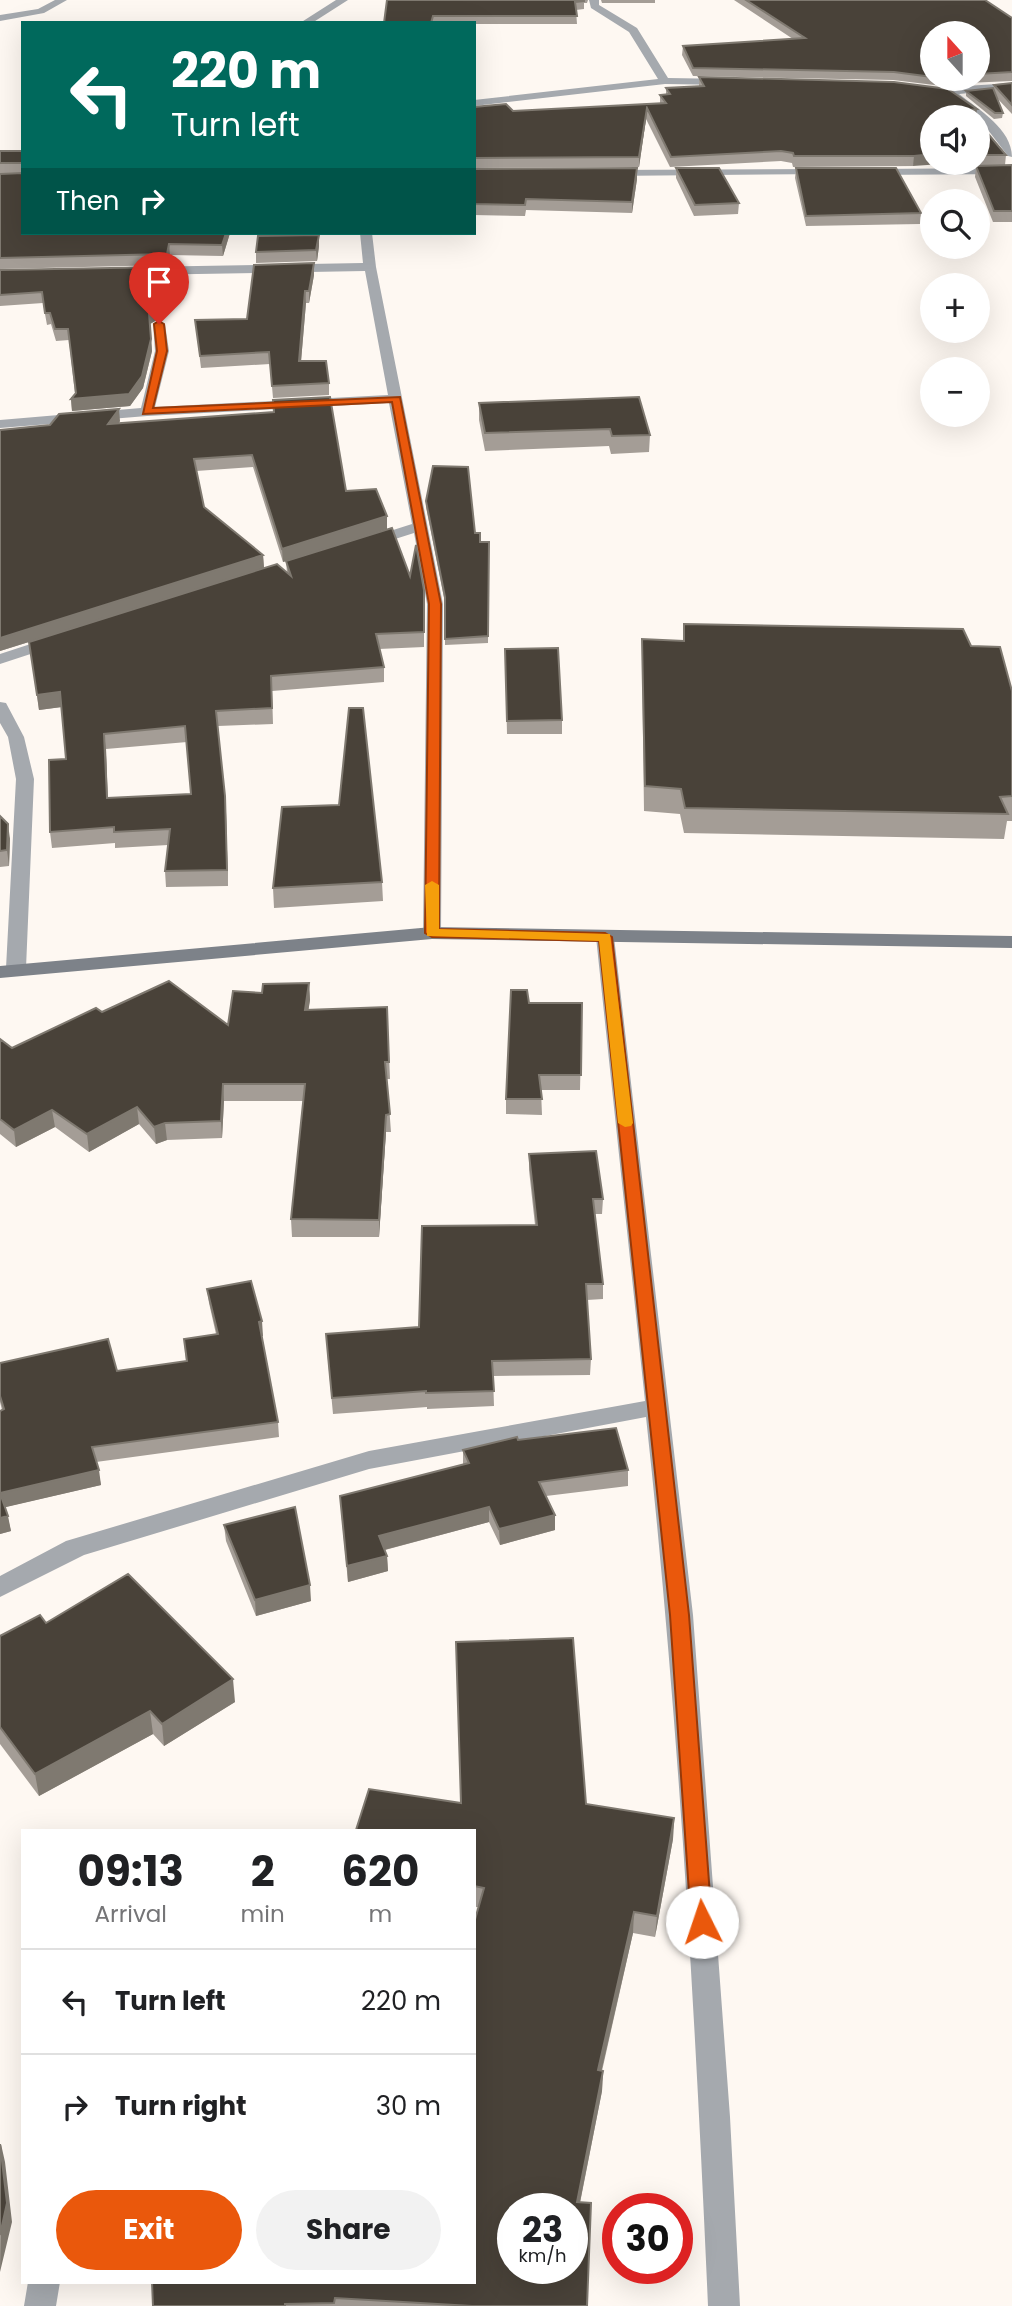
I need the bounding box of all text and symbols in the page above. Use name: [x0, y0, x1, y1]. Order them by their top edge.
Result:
north arrow: [920, 21, 990, 91]
map controls: [920, 21, 990, 427]
text: 220 m: [171, 37, 321, 105]
icon: left: [56, 49, 147, 140]
text: Turn left: [171, 102, 300, 147]
button: sound: [920, 105, 990, 175]
icon: right: [133, 182, 171, 220]
text: Then: [56, 183, 119, 219]
button: search: [920, 189, 990, 259]
pin: [129, 252, 189, 324]
icon: arrive: [140, 263, 178, 301]
button: +: [920, 273, 990, 343]
button: −: [920, 357, 990, 427]
text: 09:13: [78, 1842, 184, 1901]
text: 2: [251, 1842, 275, 1901]
text: 620: [341, 1842, 419, 1901]
position arrow: [665, 1885, 739, 1959]
text: Arrival: [95, 1898, 167, 1930]
text: min: [241, 1898, 285, 1930]
text: m: [368, 1898, 392, 1930]
icon: left: [56, 1983, 94, 2021]
text: Turn left: [115, 1983, 226, 2019]
text: 220 m: [361, 1983, 441, 2019]
icon: right: [56, 2088, 94, 2126]
text: Turn right: [115, 2088, 247, 2124]
text: 30 m: [376, 2088, 441, 2124]
button: Exit: [56, 2190, 242, 2270]
button: Share: [256, 2190, 441, 2270]
speed limit sign: 30: [602, 2193, 693, 2284]
text: 23: [522, 2205, 563, 2254]
text: km/h: [519, 2243, 566, 2268]

